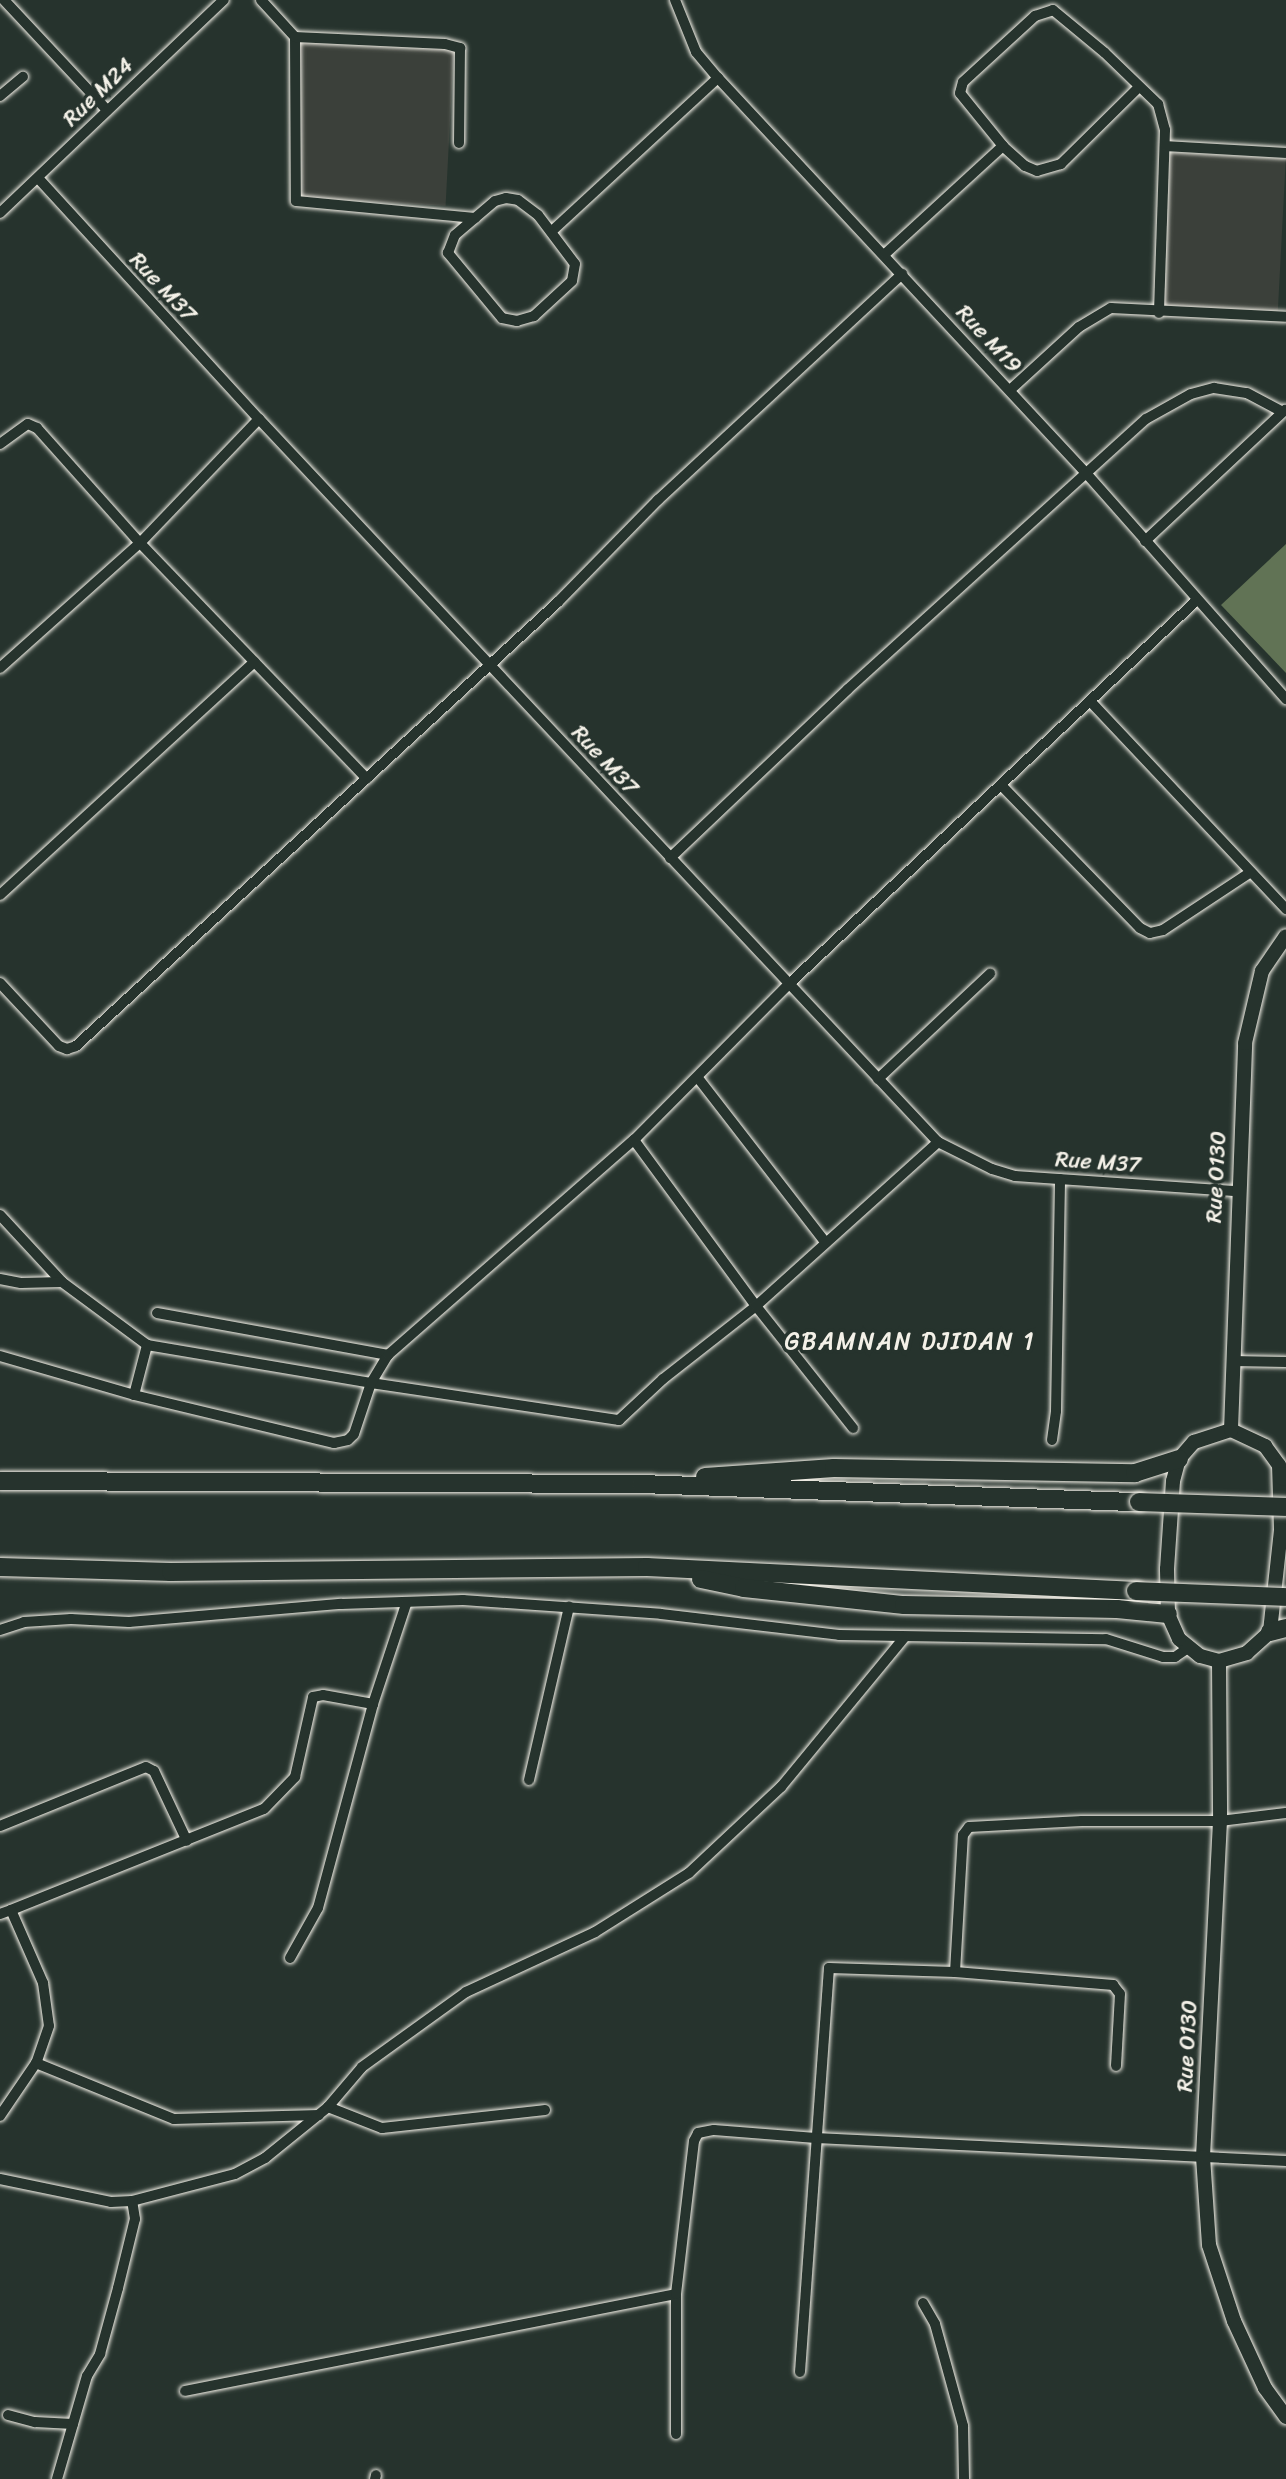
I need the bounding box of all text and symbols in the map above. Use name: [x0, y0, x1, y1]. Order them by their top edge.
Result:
street label: Rue M24: [58, 52, 138, 132]
street label: Rue M37: [124, 247, 202, 327]
street label: Rue M19: [951, 300, 1027, 378]
street label: Rue M37: [566, 720, 644, 800]
street label: Rue O130: [1200, 1130, 1232, 1224]
street label: Rue M37: [1055, 1146, 1141, 1178]
district label: GBAMNAN DJIDAN 1: [784, 1328, 1036, 1356]
street label: Rue O130: [1171, 1999, 1203, 2093]

